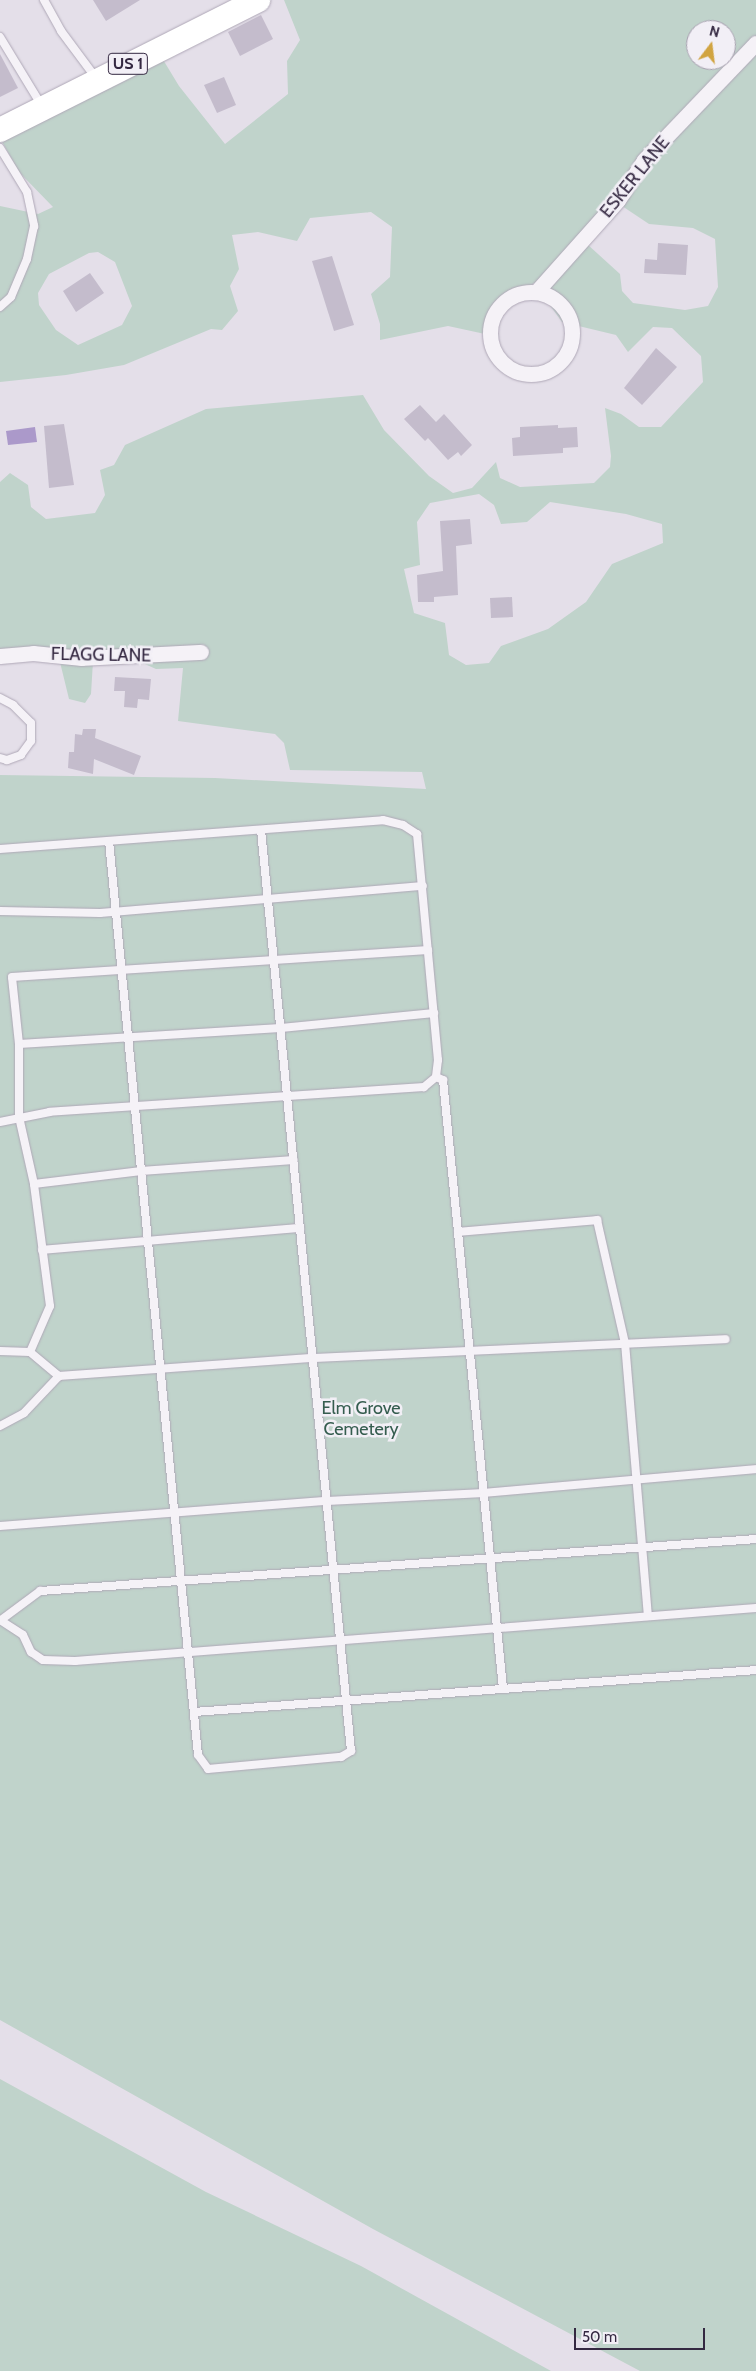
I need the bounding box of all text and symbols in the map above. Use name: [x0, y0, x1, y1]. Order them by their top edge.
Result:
north arrow: [686, 20, 736, 70]
text: N: [708, 22, 722, 41]
road number: US 1: [107, 51, 149, 78]
street label: ESKER LANE: [596, 132, 674, 222]
street label: FLAGG LANE: [51, 643, 151, 667]
park label: Elm Grove Cemetery: [321, 1398, 401, 1440]
scale bar: [576, 2318, 707, 2350]
text: 50 m: [582, 2328, 617, 2346]

